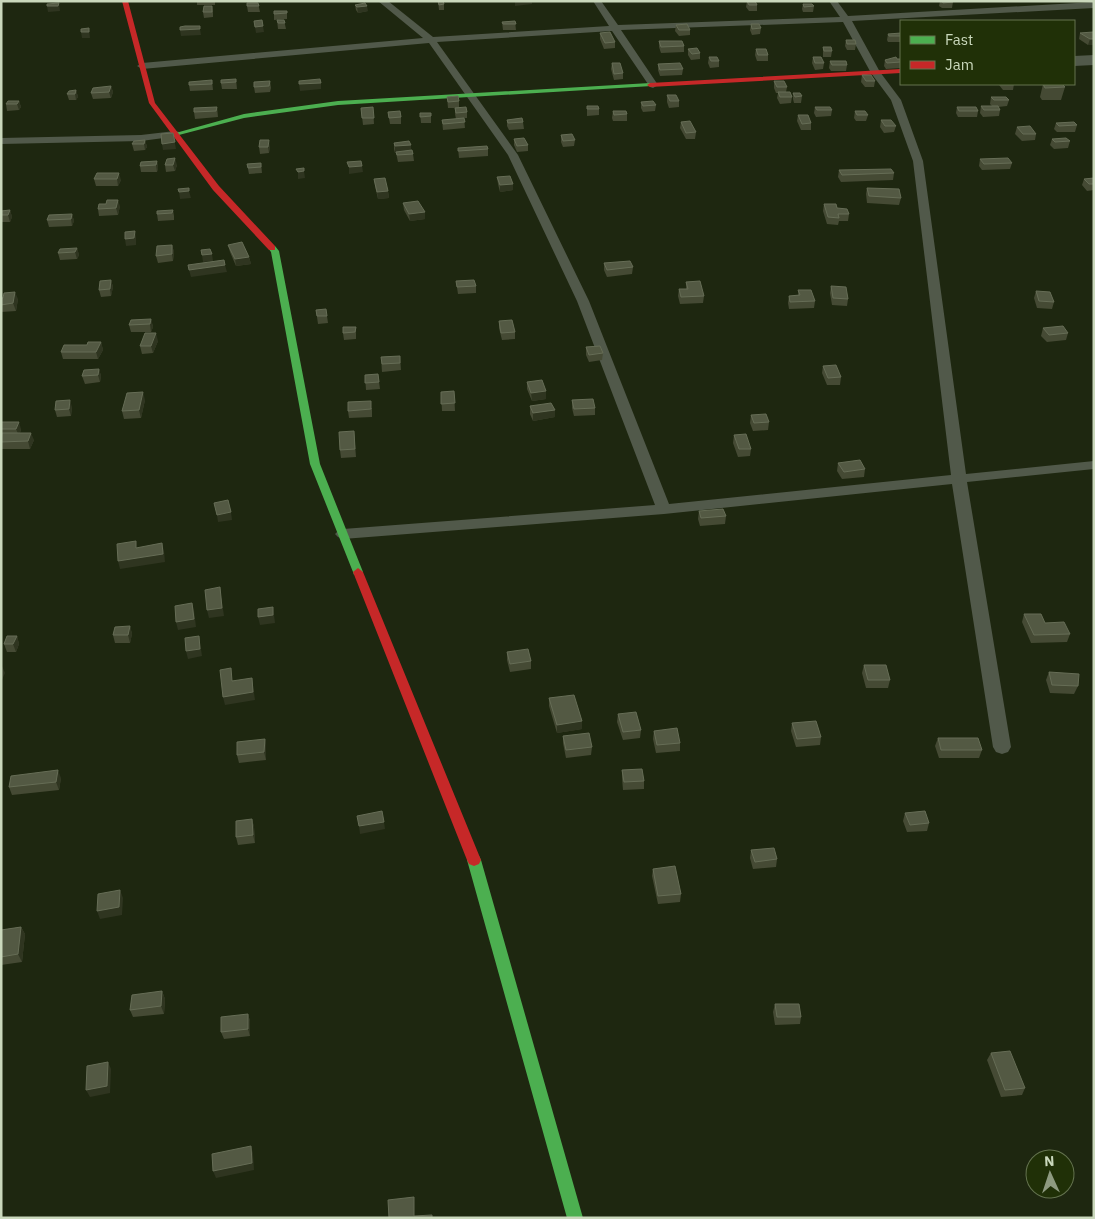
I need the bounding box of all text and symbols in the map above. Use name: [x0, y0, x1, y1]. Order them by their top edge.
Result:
legend: [900, 20, 1075, 85]
text: Fast: [945, 30, 973, 49]
text: Jam: [945, 55, 974, 74]
north arrow: [1025, 1149, 1075, 1199]
text: N: [1044, 1152, 1055, 1170]

